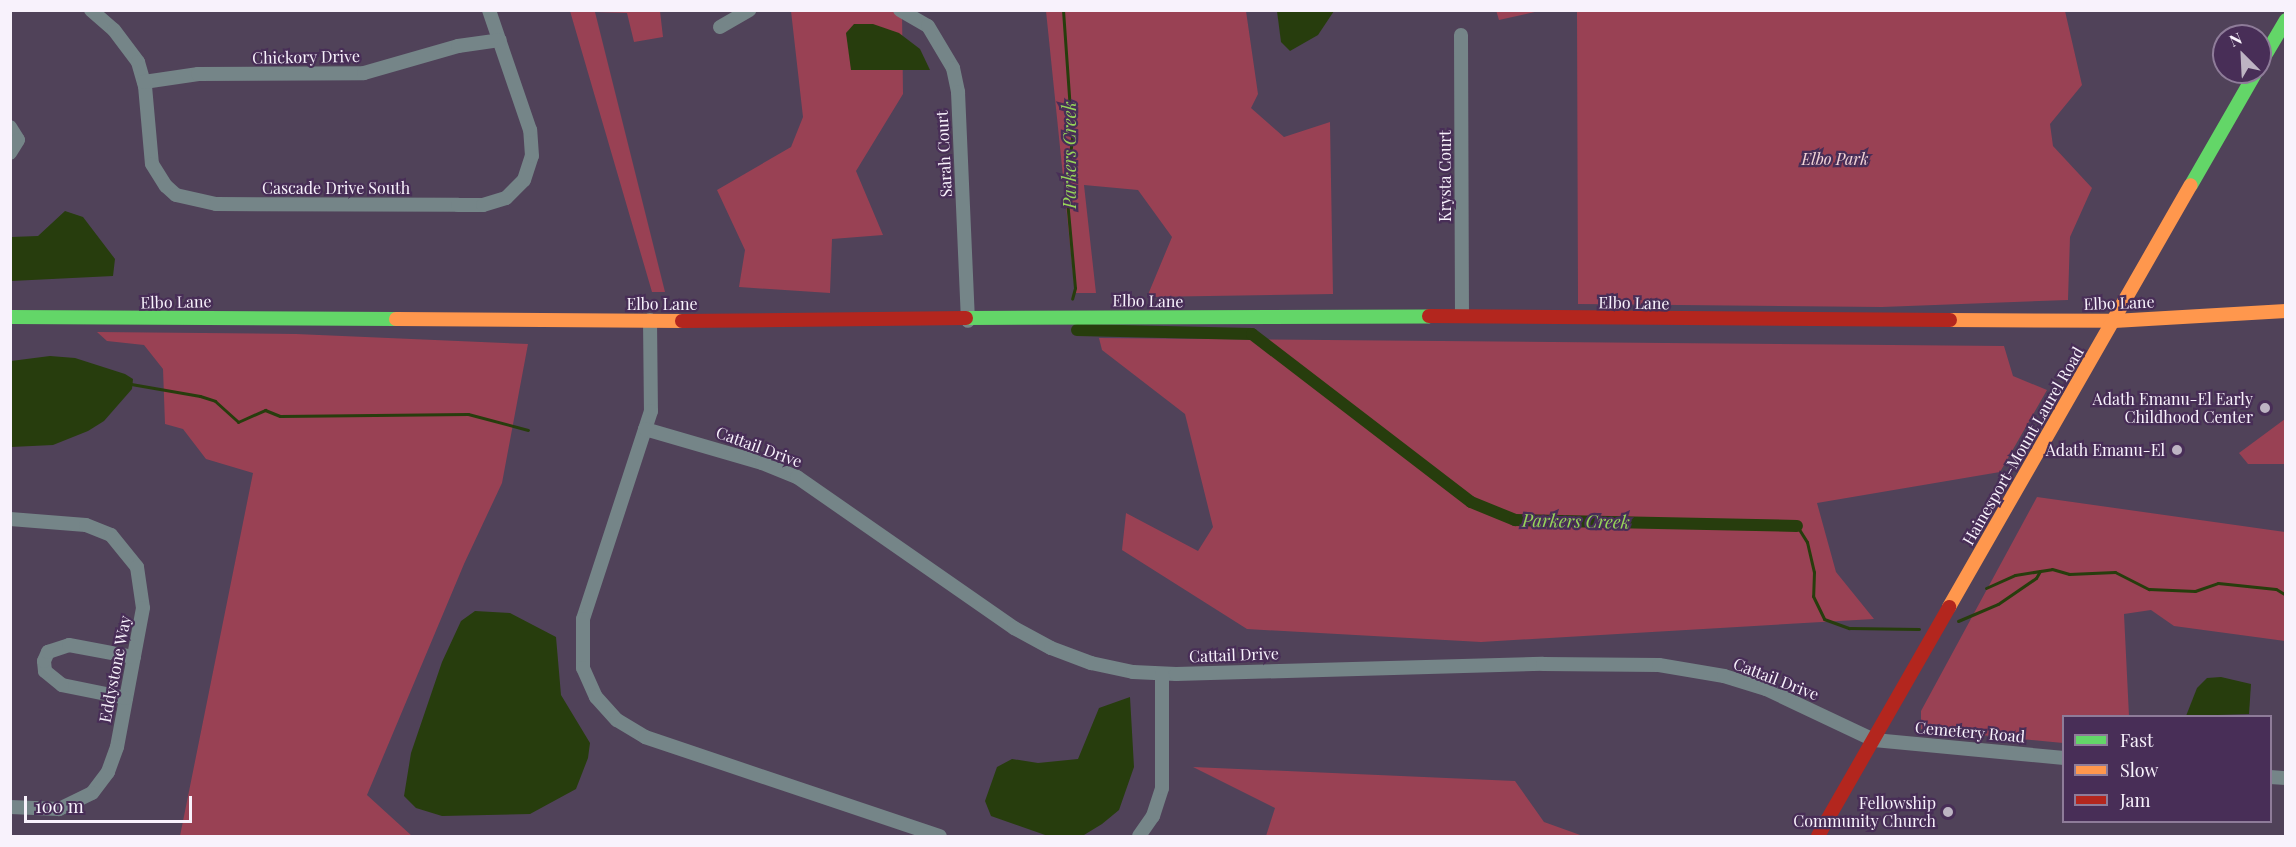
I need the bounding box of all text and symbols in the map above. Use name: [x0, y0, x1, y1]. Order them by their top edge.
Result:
north arrow: [2212, 24, 2272, 84]
text: N: [2226, 27, 2245, 51]
street label: Chickory Drive: [252, 46, 360, 68]
water label: Parkers Creek: [1058, 101, 1080, 209]
street label: Sarah Court: [932, 110, 956, 198]
street label: Krysta Court: [1435, 130, 1455, 222]
park label: Elbo Park: [1802, 149, 1868, 169]
street label: Cascade Drive South: [262, 178, 410, 198]
street label: Elbo Lane: [1112, 291, 1184, 311]
street label: Elbo Lane: [140, 292, 212, 312]
street label: Elbo Lane: [2083, 292, 2155, 314]
street label: Elbo Lane: [1598, 293, 1670, 313]
street label: Elbo Lane: [626, 294, 698, 314]
street label: Hainesport-Mount Laurel Road: [1958, 343, 2088, 549]
place label: Adath Emanu-El Early Childhood Center: [2093, 389, 2253, 427]
marker: Adath Emanu-El Early Childhood Center: [2258, 401, 2272, 415]
street label: Cattail Drive: [713, 423, 805, 471]
place label: Adath Emanu-El: [2046, 440, 2165, 460]
marker: Adath Emanu-El: [2170, 443, 2184, 457]
water label: Parkers Creek: [1522, 509, 1630, 533]
street label: Eddystone Way: [95, 614, 135, 724]
street label: Cattail Drive: [1189, 644, 1279, 666]
street label: Cattail Drive: [1731, 654, 1821, 704]
legend: [2062, 715, 2272, 823]
street label: Cemetery Road: [1914, 718, 2026, 746]
text: Fast: [2120, 728, 2153, 752]
text: Slow: [2120, 758, 2158, 782]
scale bar: [27, 784, 195, 822]
text: Jam: [2120, 788, 2150, 812]
place label: Fellowship Community Church: [1793, 793, 1936, 831]
text: 100 m: [35, 794, 84, 818]
marker: Fellowship Community Church: [1941, 805, 1955, 819]

